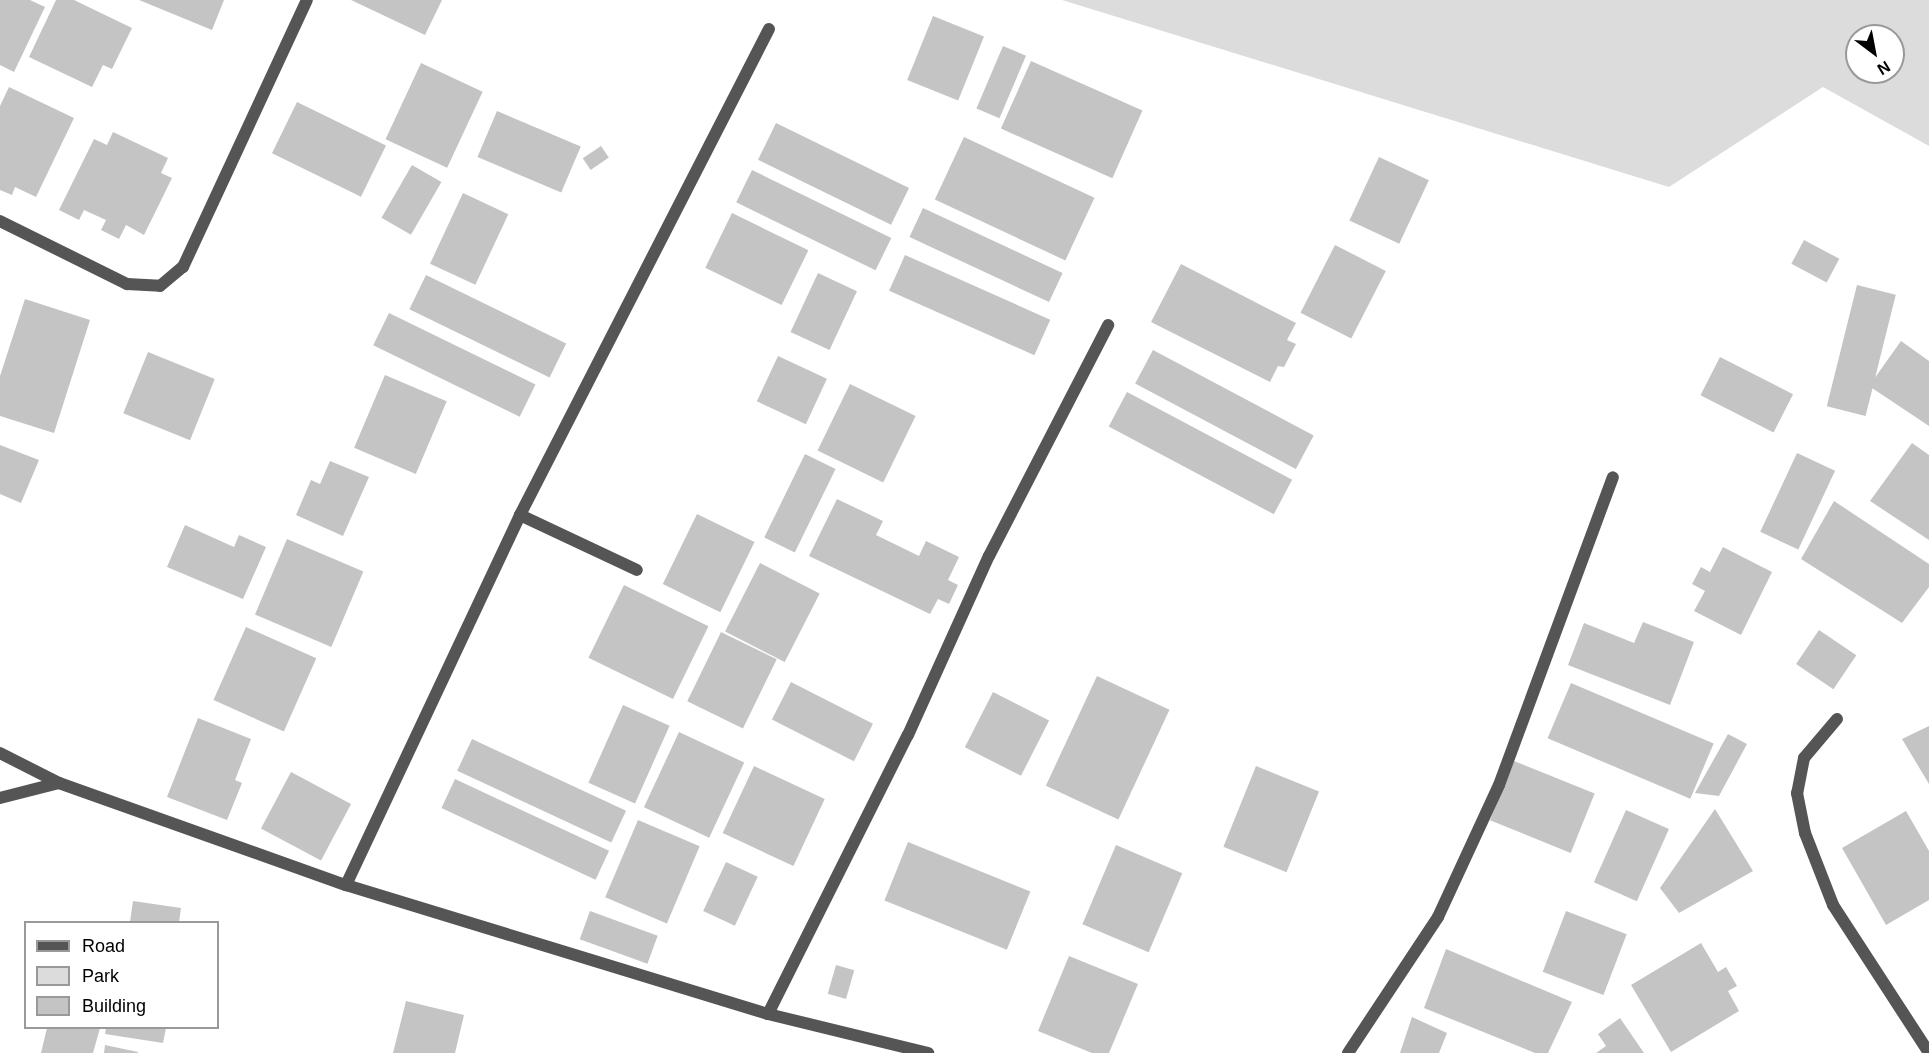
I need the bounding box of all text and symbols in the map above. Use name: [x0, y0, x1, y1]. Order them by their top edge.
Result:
north arrow: [1845, 24, 1905, 84]
text: N: [1874, 58, 1893, 78]
legend: [24, 921, 219, 1029]
text: Road: [82, 936, 125, 956]
text: Park: [82, 966, 119, 986]
text: Building: [82, 996, 146, 1016]

